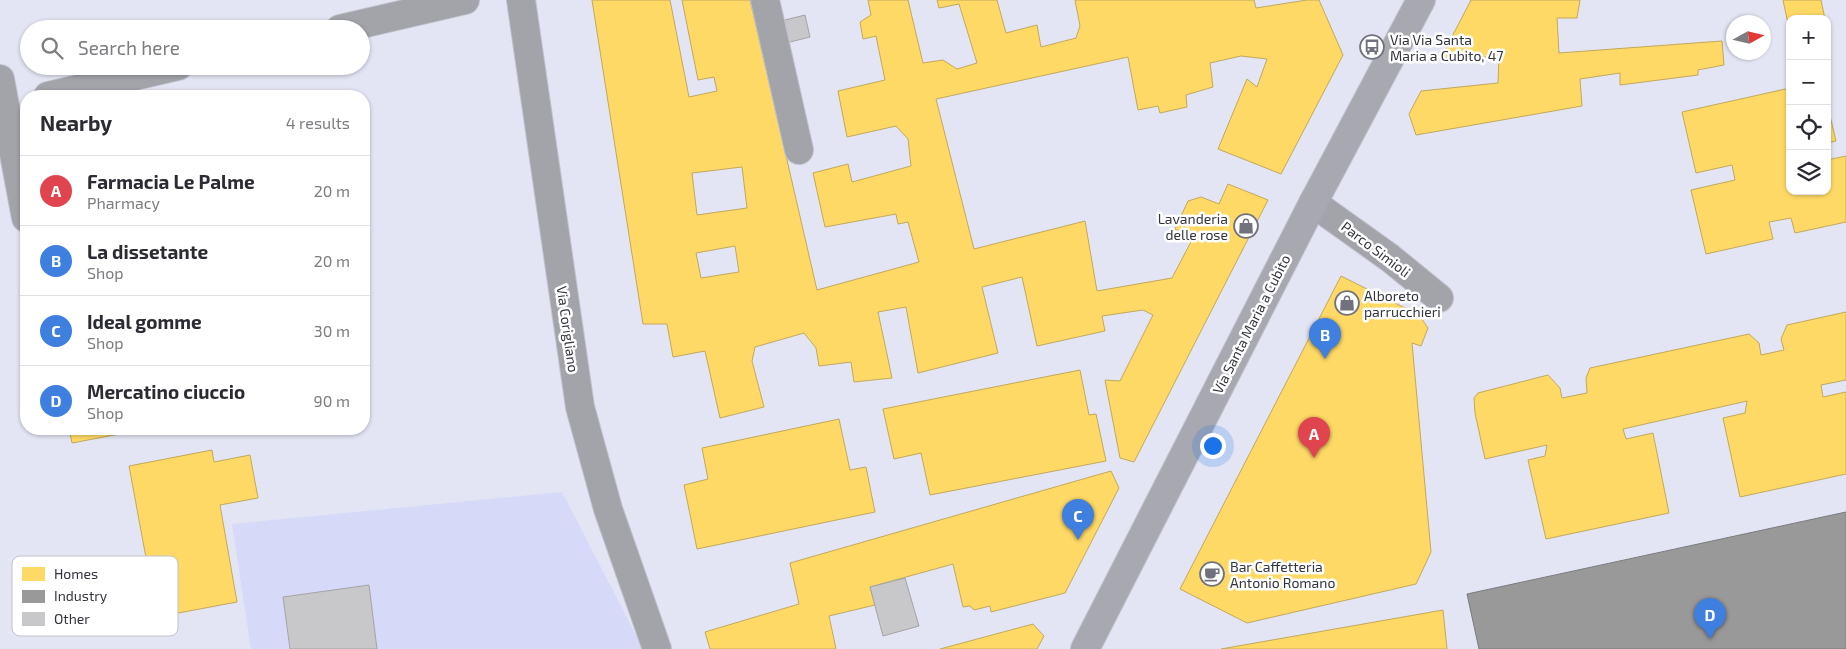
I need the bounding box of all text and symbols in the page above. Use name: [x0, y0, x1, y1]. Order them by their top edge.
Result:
north arrow: [1726, 15, 1771, 60]
map controls: [1786, 15, 1831, 195]
button: +: [1786, 15, 1831, 60]
search box: [20, 20, 370, 75]
place label: Via Via Santa Maria a Cubito, 47: [1390, 31, 1503, 64]
icon: search: [38, 34, 66, 62]
bus stop icon: Via Via Santa Maria a Cubito, 47: [1359, 34, 1385, 60]
text: Search here: [78, 36, 180, 59]
button: −: [1786, 60, 1831, 105]
button: locate: [1786, 105, 1831, 150]
text: Nearby: [40, 110, 112, 135]
text: 4 results: [286, 113, 350, 132]
button: layers: [1786, 150, 1831, 195]
text: Farmacia Le Palme: [87, 170, 255, 193]
text: A: [51, 181, 61, 200]
text: 20 m: [314, 181, 350, 200]
text: Pharmacy: [87, 193, 160, 212]
place label: Lavanderia delle rose: [1158, 210, 1228, 243]
shop icon: Lavanderia delle rose: [1233, 213, 1259, 239]
street label: Parco Simioli: [1338, 218, 1414, 280]
text: La dissetante: [87, 240, 208, 263]
text: B: [51, 251, 61, 270]
text: 20 m: [314, 251, 350, 270]
street label: Via Santa Maria a Cubito: [1208, 252, 1294, 396]
text: Shop: [87, 263, 124, 282]
street label: Via Corigliano: [554, 285, 582, 373]
place label: Alboreto parrucchieri: [1364, 287, 1441, 320]
shop icon: Alboreto parrucchieri: [1334, 290, 1360, 316]
text: Ideal gomme: [87, 310, 202, 333]
pin: B: [1309, 318, 1341, 359]
text: C: [51, 321, 61, 340]
text: 30 m: [314, 321, 350, 340]
text: Shop: [87, 333, 124, 352]
text: Mercatino ciuccio: [87, 380, 245, 403]
text: D: [51, 391, 61, 410]
text: 90 m: [314, 391, 350, 410]
text: Shop: [87, 403, 124, 422]
pin: A: [1298, 417, 1330, 458]
your location: [1200, 433, 1226, 459]
pin: C: [1062, 499, 1094, 540]
legend: [12, 556, 178, 636]
place label: Bar Caffetteria Antonio Romano: [1230, 558, 1335, 591]
cafe icon: Bar Caffetteria Antonio Romano: [1199, 561, 1225, 587]
text: Homes: [54, 565, 98, 582]
text: Industry: [54, 587, 108, 604]
pin: D: [1694, 598, 1726, 639]
text: Other: [54, 610, 90, 627]

